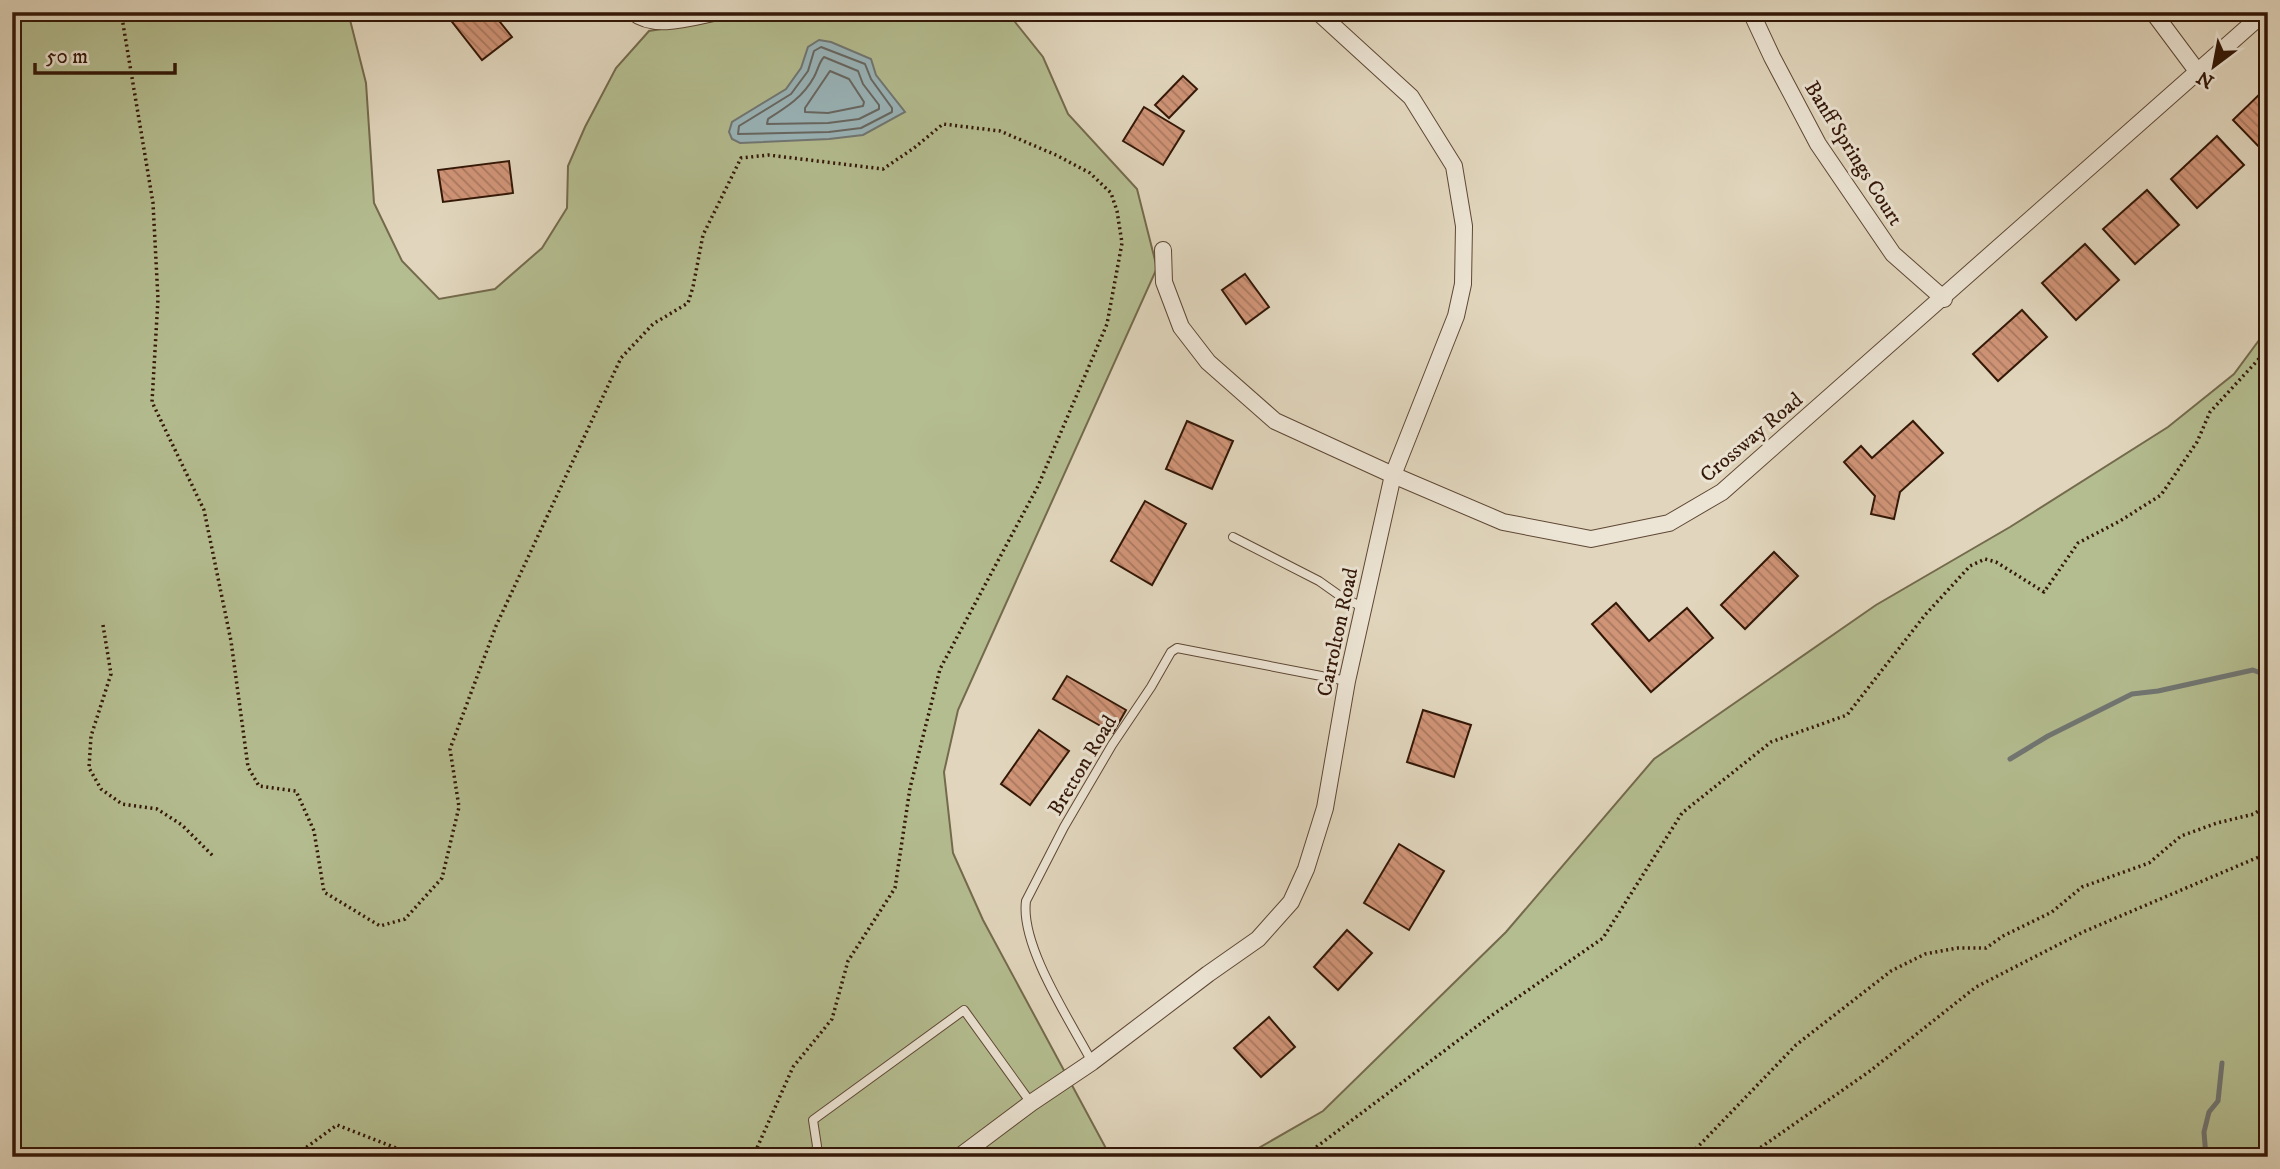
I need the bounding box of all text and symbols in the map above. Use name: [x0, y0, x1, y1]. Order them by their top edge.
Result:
scale bar: [35, 32, 175, 76]
north arrow: [2178, 32, 2248, 102]
text: 50 m: [46, 44, 88, 70]
text: N: [2193, 65, 2218, 93]
street label: Banff Springs Court: [1798, 76, 1908, 231]
street label: Crossway Road: [1695, 387, 1809, 488]
street label: Carrolton Road: [1312, 565, 1364, 699]
street label: Bretton Road: [1043, 710, 1123, 820]

